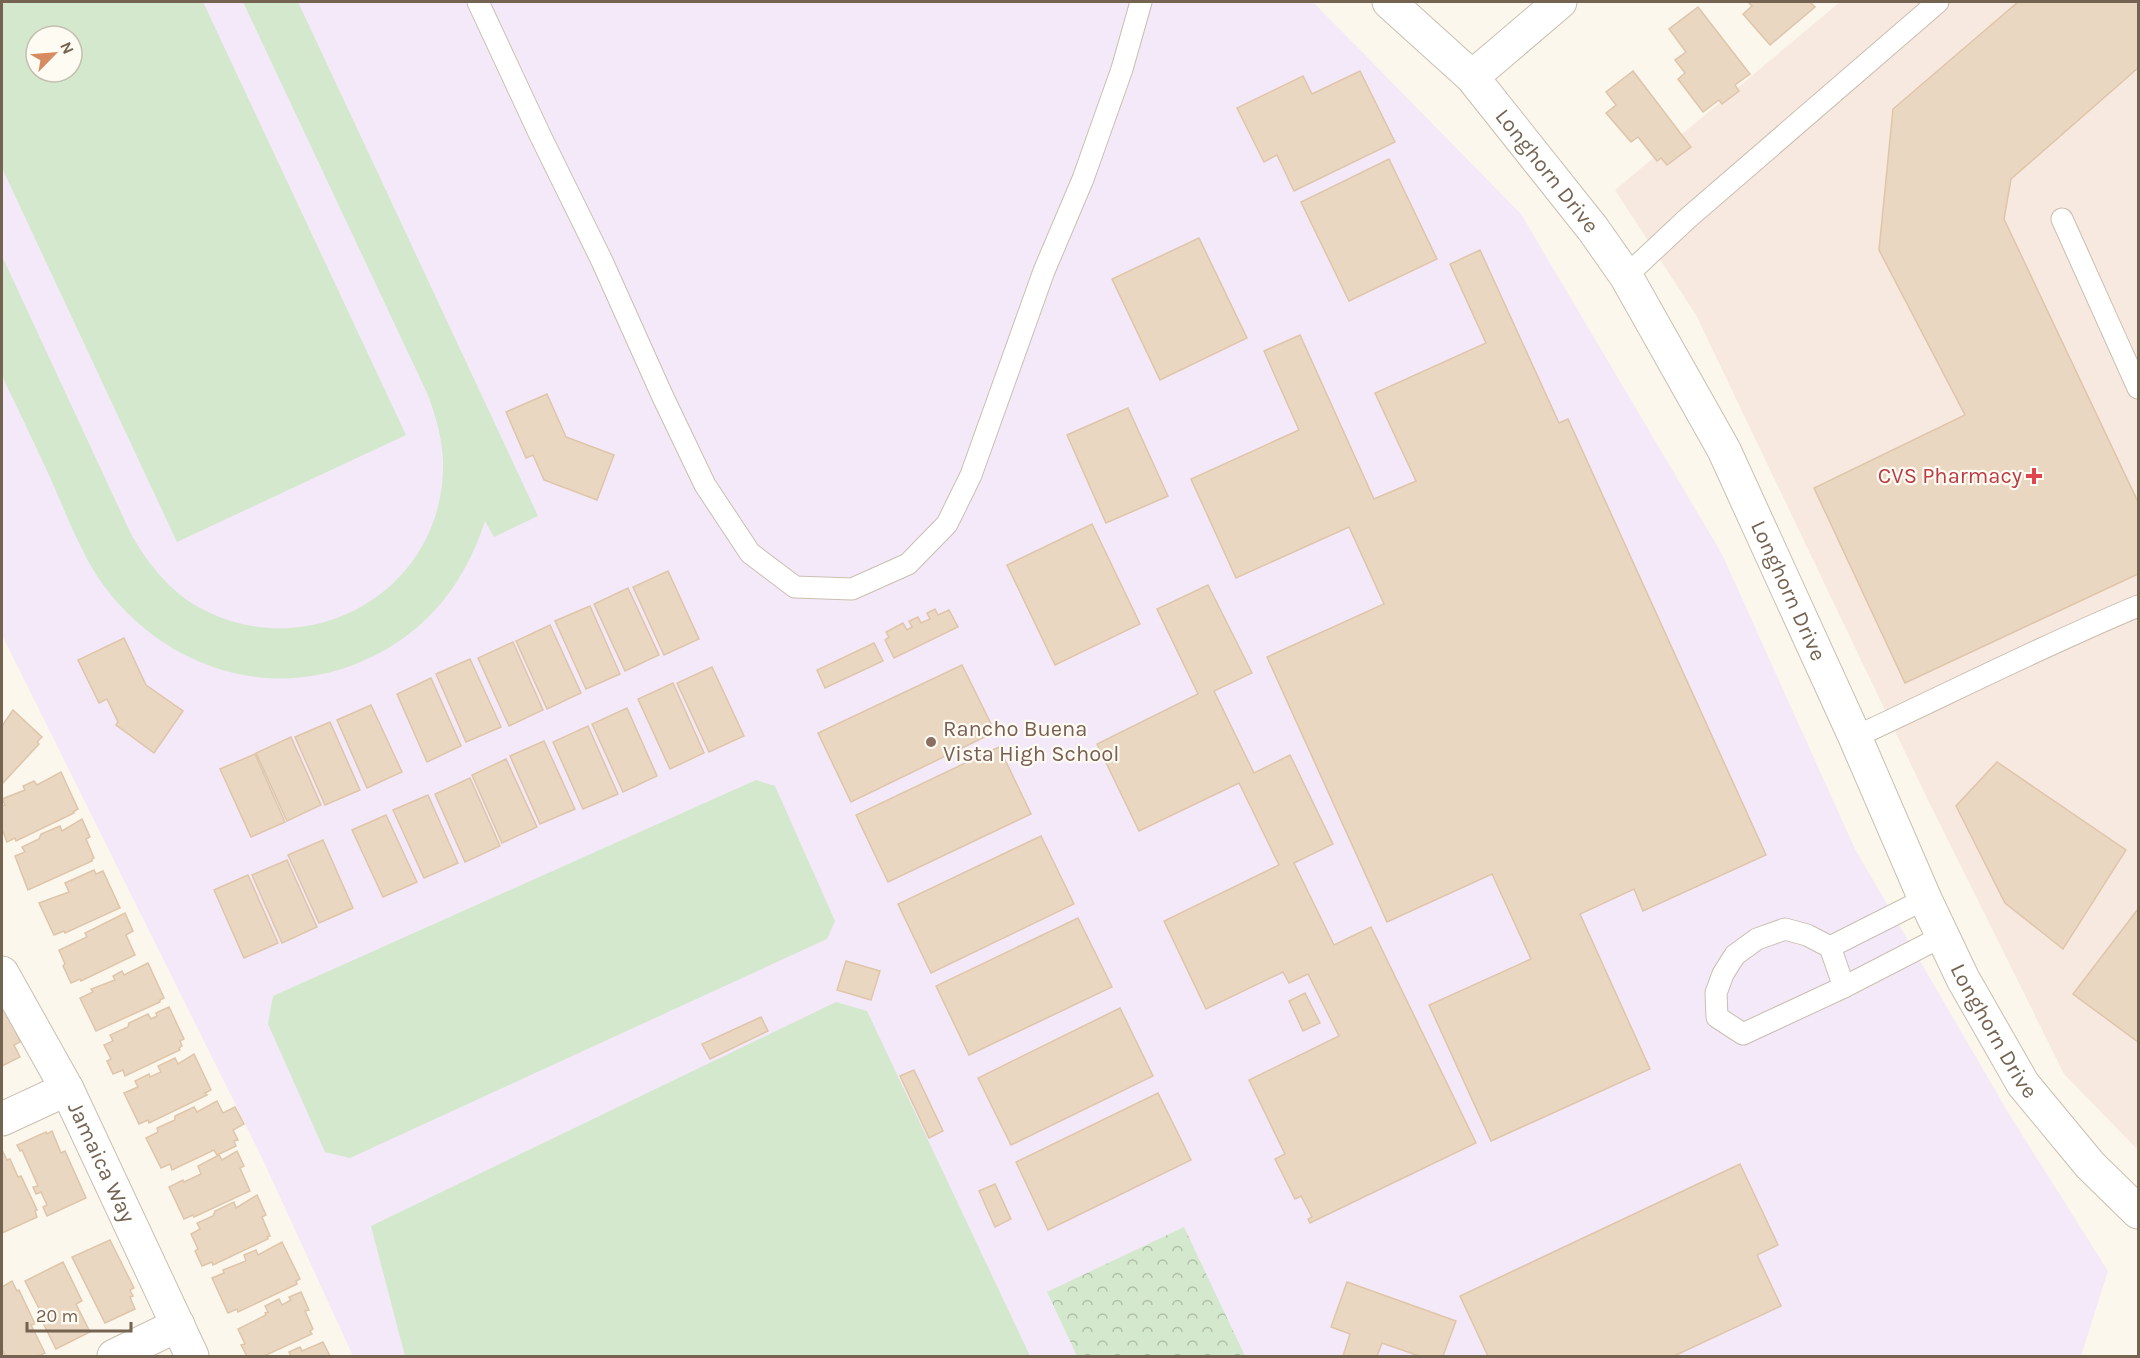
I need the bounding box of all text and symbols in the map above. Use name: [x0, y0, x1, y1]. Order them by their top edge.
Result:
north arrow: [24, 24, 84, 84]
text: N: [56, 39, 78, 57]
street label: Longhorn Drive: [1490, 104, 1604, 238]
place label: CVS Pharmacy: [1878, 463, 2022, 489]
marker: CVS Pharmacy: [2027, 469, 2041, 483]
street label: Longhorn Drive: [1745, 517, 1831, 665]
place label: Rancho Buena Vista High School: [943, 716, 1119, 767]
marker: Rancho Buena Vista High School: [924, 735, 938, 749]
street label: Longhorn Drive: [1945, 959, 2043, 1104]
street label: Jamaica Way: [62, 1098, 141, 1227]
scale bar: [27, 1295, 130, 1333]
text: 20 m: [36, 1305, 78, 1327]

